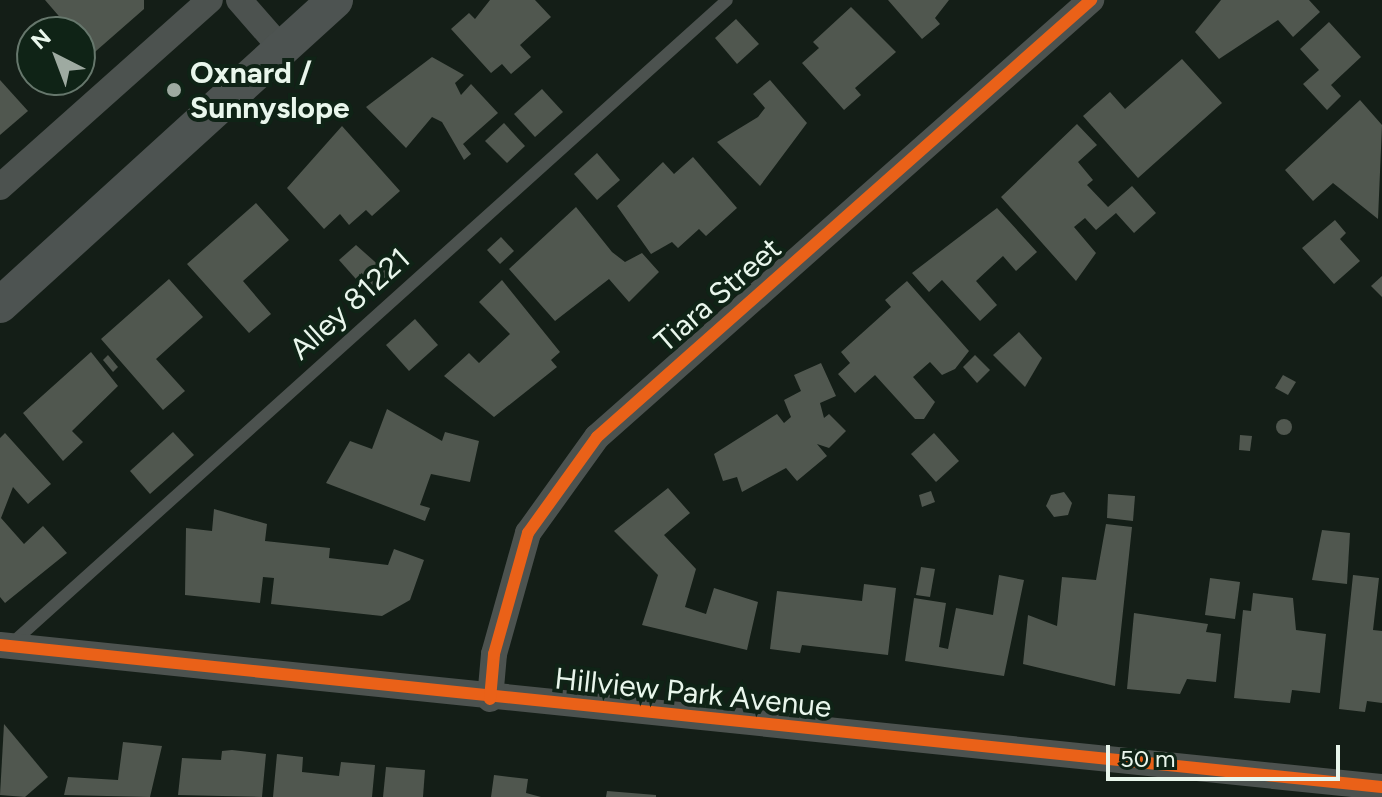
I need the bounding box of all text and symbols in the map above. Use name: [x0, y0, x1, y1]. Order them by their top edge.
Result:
north arrow: [16, 16, 96, 96]
text: N: [26, 24, 56, 55]
place label: Oxnard / Sunnyslope: [190, 55, 350, 126]
marker: Oxnard / Sunnyslope: [165, 81, 183, 99]
street label: Tiara Street: [647, 230, 789, 360]
street label: Alley 81221: [282, 241, 418, 367]
street label: Hillview Park Avenue: [553, 661, 833, 725]
scale bar: [1110, 729, 1344, 779]
text: 50 m: [1120, 744, 1176, 773]

